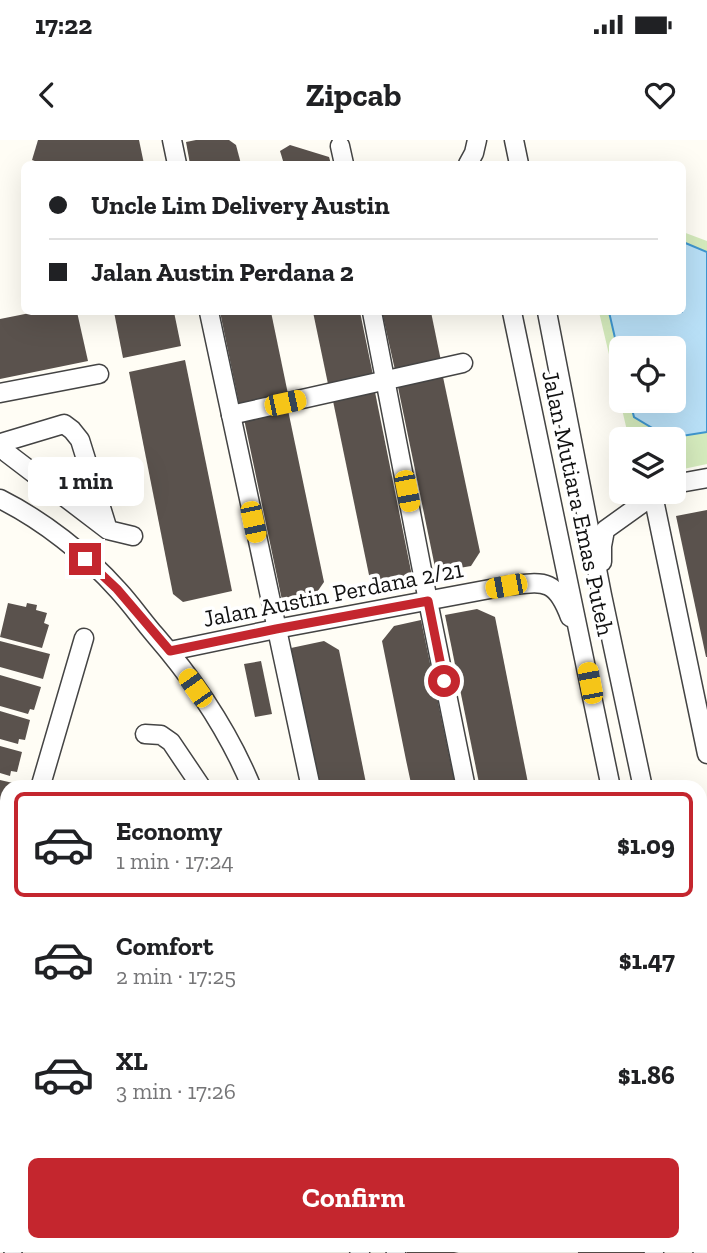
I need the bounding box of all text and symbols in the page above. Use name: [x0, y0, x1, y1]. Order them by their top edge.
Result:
text: 17:22: [35, 9, 92, 41]
icon: back: [28, 76, 66, 114]
text: Zipcab: [306, 76, 401, 114]
icon: heart: [641, 76, 679, 114]
text: Uncle Lim Delivery Austin: [91, 189, 390, 221]
text: Jalan Austin Perdana 2: [91, 256, 354, 288]
map controls: [609, 336, 686, 504]
button: locate: [609, 336, 686, 413]
street label: Jalan Mutiara Emas Puteh: [536, 367, 621, 639]
car: [263, 388, 308, 418]
button: layers: [609, 427, 686, 504]
callout: 1 min: [27, 458, 143, 506]
text: 1 min: [59, 467, 113, 495]
car: [393, 468, 422, 514]
car: [239, 499, 268, 545]
route end: [69, 543, 101, 575]
street label: Jalan Austin Perdana 2/21: [200, 554, 465, 633]
car: [484, 572, 529, 600]
car: [576, 660, 605, 706]
car: [175, 665, 216, 711]
route start: [428, 665, 460, 697]
icon: car: [32, 813, 95, 876]
text: Economy: [116, 815, 222, 847]
text: $1.09: [617, 829, 675, 861]
text: 1 min · 17:24: [116, 847, 234, 875]
icon: car: [32, 928, 95, 991]
text: Comfort: [116, 930, 213, 962]
text: $1.47: [619, 944, 675, 976]
text: 2 min · 17:25: [116, 962, 236, 990]
icon: car: [32, 1043, 95, 1106]
text: XL: [116, 1045, 148, 1077]
text: $1.86: [618, 1059, 675, 1091]
text: 3 min · 17:26: [116, 1077, 236, 1105]
button: Confirm: [28, 1158, 679, 1238]

